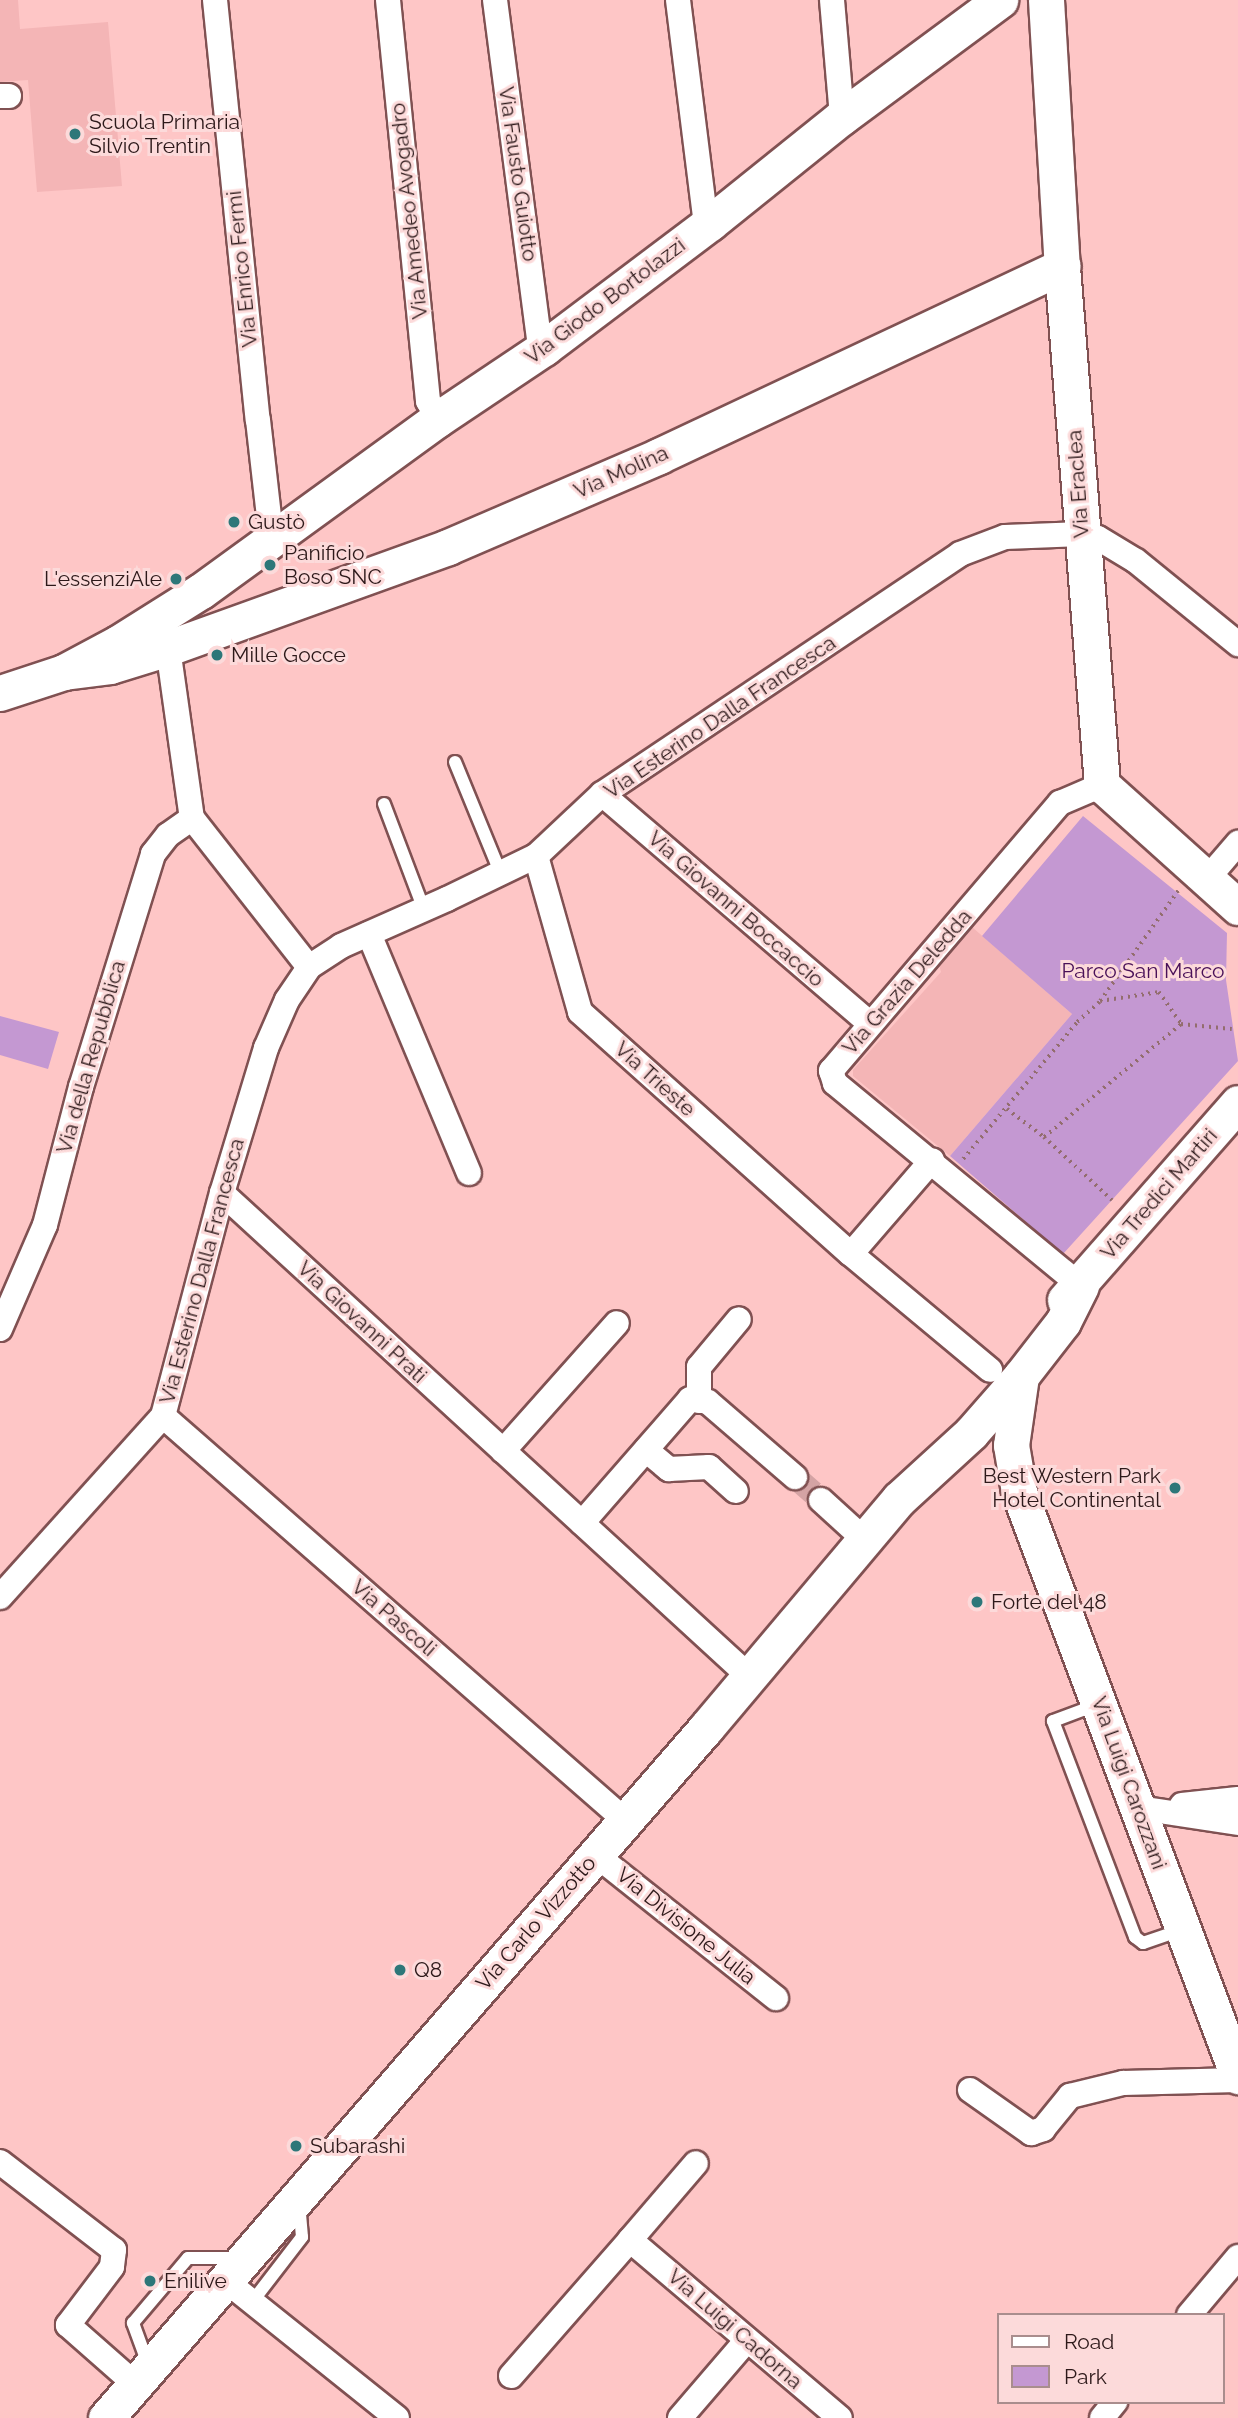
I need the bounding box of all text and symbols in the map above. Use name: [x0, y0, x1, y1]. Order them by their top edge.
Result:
street label: Via Fausto Guiotto: [493, 85, 543, 263]
street label: Via Amedeo Avogadro: [385, 101, 433, 321]
place label: Scuola Primaria Silvio Trentin: [89, 109, 240, 159]
marker: Scuola Primaria Silvio Trentin: [67, 126, 83, 142]
street label: Via Enrico Fermi: [221, 190, 263, 348]
street label: Via Giodo Bortolazzi: [520, 232, 690, 370]
street label: Via Eraclea: [1062, 429, 1094, 539]
street label: Via Molina: [570, 440, 672, 504]
place label: Gustò: [248, 509, 305, 535]
marker: Gustò: [226, 514, 242, 530]
place label: Panificio Boso SNC: [284, 540, 382, 590]
marker: Panificio Boso SNC: [262, 557, 278, 573]
place label: L'essenziAle: [44, 566, 162, 592]
marker: L'essenziAle: [168, 571, 184, 587]
street label: Via Esterino Dalla Francesca: [599, 630, 841, 804]
place label: Mille Gocce: [231, 642, 346, 668]
marker: Mille Gocce: [209, 647, 225, 663]
street label: Via Giovanni Boccaccio: [643, 826, 829, 992]
street label: Via Grazia Deledda: [837, 904, 977, 1060]
street label: Via della Repubblica: [51, 958, 131, 1156]
park label: Parco San Marco: [1061, 958, 1225, 984]
street label: Via Trieste: [609, 1036, 701, 1122]
street label: Via Tredici Martiri: [1095, 1123, 1223, 1265]
street label: Via Esterino Dalla Francesca: [154, 1135, 250, 1407]
street label: Via Giovanni Prati: [292, 1256, 432, 1388]
place label: Best Western Park Hotel Continental: [982, 1463, 1161, 1513]
marker: Best Western Park Hotel Continental: [1167, 1480, 1183, 1496]
street label: Via Pascoli: [346, 1574, 442, 1662]
place label: Forte del 48: [991, 1589, 1107, 1615]
marker: Forte del 48: [969, 1594, 985, 1610]
street label: Via Luigi Carozzani: [1086, 1693, 1172, 1873]
street label: Via Carlo Vizzotto: [471, 1850, 601, 1996]
street label: Via Divisione Julia: [611, 1862, 761, 1990]
place label: Q8: [414, 1957, 442, 1983]
marker: Q8: [392, 1962, 408, 1978]
place label: Subarashi: [310, 2133, 405, 2159]
marker: Subarashi: [288, 2138, 304, 2154]
street label: Via Luigi Cadorna: [662, 2264, 808, 2394]
place label: Enilive: [164, 2268, 227, 2294]
marker: Enilive: [142, 2273, 158, 2289]
legend: [996, 2313, 1224, 2404]
text: Road: [1064, 2329, 1114, 2354]
text: Park: [1064, 2364, 1107, 2389]

